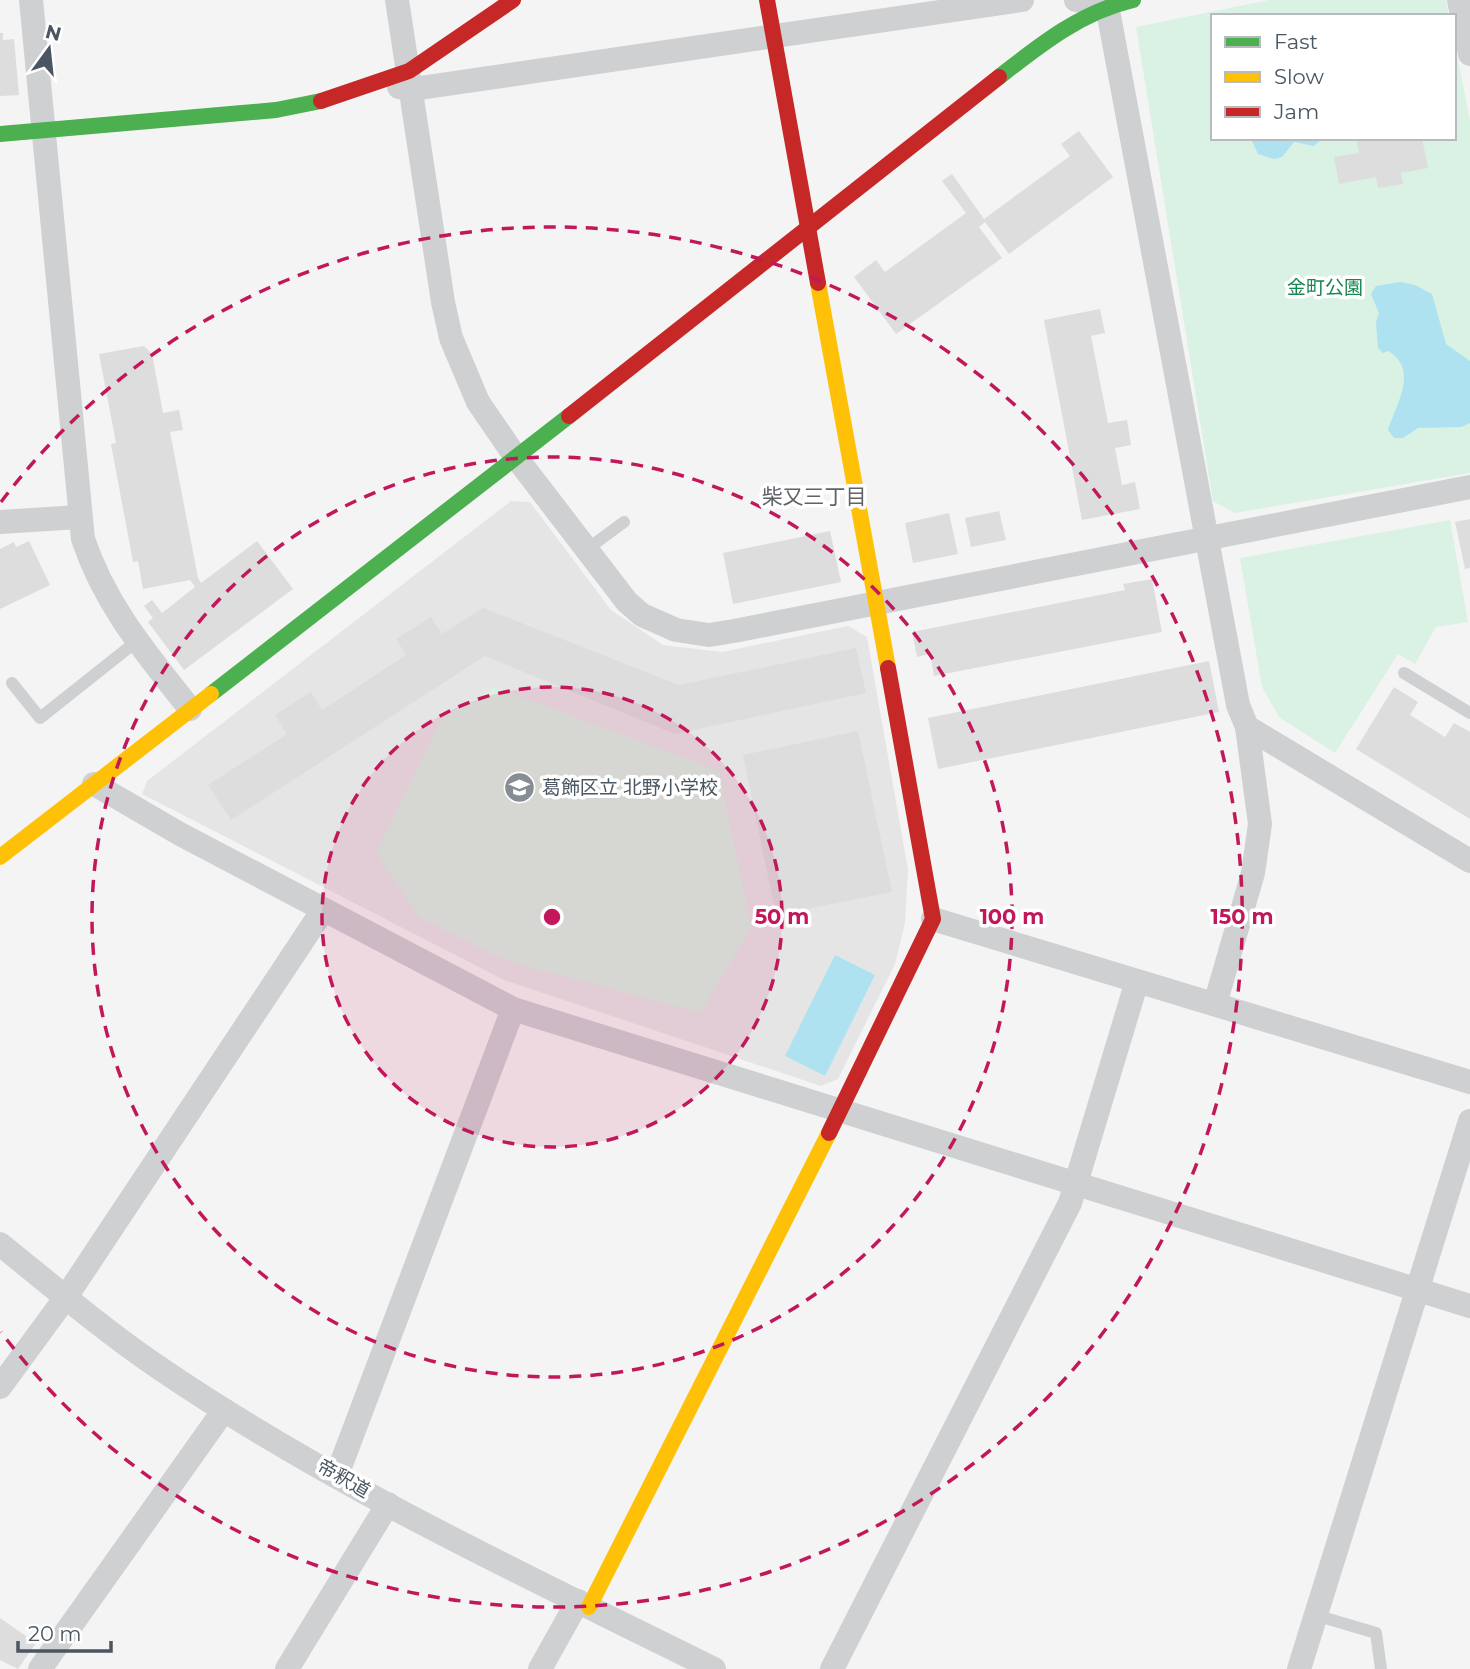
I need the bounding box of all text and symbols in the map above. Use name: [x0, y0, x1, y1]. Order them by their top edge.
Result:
north arrow: [14, 14, 84, 84]
legend: [1211, 14, 1456, 140]
text: N: [43, 20, 64, 46]
text: Fast: [1274, 29, 1318, 54]
text: Slow: [1274, 64, 1324, 89]
text: Jam: [1273, 99, 1319, 124]
park label: 金町公園: [1287, 276, 1363, 299]
district label: 柴又三丁目: [762, 484, 867, 509]
school or university icon: 葛飾区立 北野小学校: [502, 770, 536, 804]
place label: 葛飾区立 北野小学校: [542, 776, 718, 799]
text: 50 m: [755, 904, 809, 929]
text: 100 m: [980, 904, 1044, 929]
text: 150 m: [1211, 904, 1273, 929]
centre of rings: [540, 905, 564, 929]
street label: 帝釈道: [313, 1454, 374, 1503]
scale bar: [18, 1610, 110, 1654]
text: 20 m: [28, 1621, 82, 1646]

